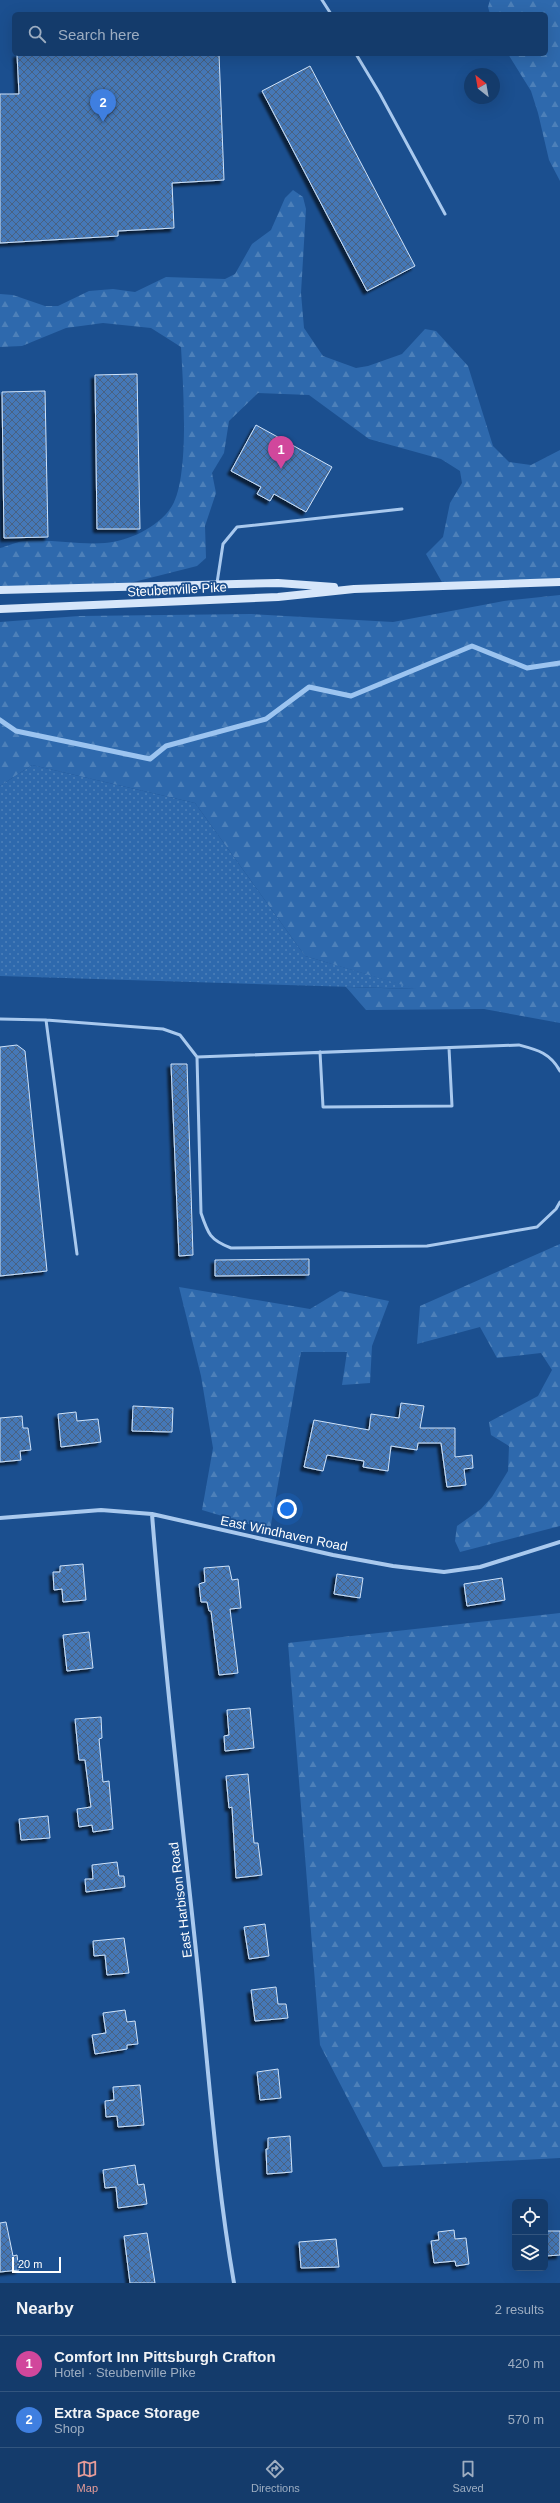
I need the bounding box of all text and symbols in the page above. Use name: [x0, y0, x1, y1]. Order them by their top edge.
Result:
search box: [12, 12, 548, 56]
icon: search: [26, 23, 48, 45]
text: Search here: [58, 26, 140, 43]
north arrow: [464, 68, 500, 104]
pin: 2: [90, 89, 116, 122]
pin: 1: [268, 436, 294, 469]
street label: Steubenville Pike: [127, 579, 227, 600]
your location: [277, 1499, 297, 1519]
street label: East Windhaven Road: [219, 1513, 349, 1554]
street label: East Harbison Road: [166, 1841, 195, 1959]
map controls: [512, 2199, 548, 2271]
button: locate: [512, 2199, 548, 2235]
button: layers: [512, 2235, 548, 2271]
scale bar: [12, 2255, 61, 2274]
text: 20 m: [18, 2258, 42, 2270]
text: Nearby: [16, 2299, 74, 2318]
text: 2 results: [495, 2302, 544, 2317]
text: Comfort Inn Pittsburgh Crafton: [54, 2348, 276, 2365]
text: 1: [25, 2356, 33, 2371]
text: 420 m: [508, 2356, 544, 2371]
text: Hotel · Steubenville Pike: [54, 2365, 196, 2380]
text: Extra Space Storage: [54, 2404, 200, 2421]
text: 2: [25, 2412, 33, 2427]
text: 570 m: [508, 2412, 544, 2427]
text: Shop: [54, 2421, 84, 2436]
tab: Map: [76, 2458, 98, 2494]
tab: Directions: [251, 2458, 300, 2494]
tab: Saved: [452, 2458, 484, 2494]

